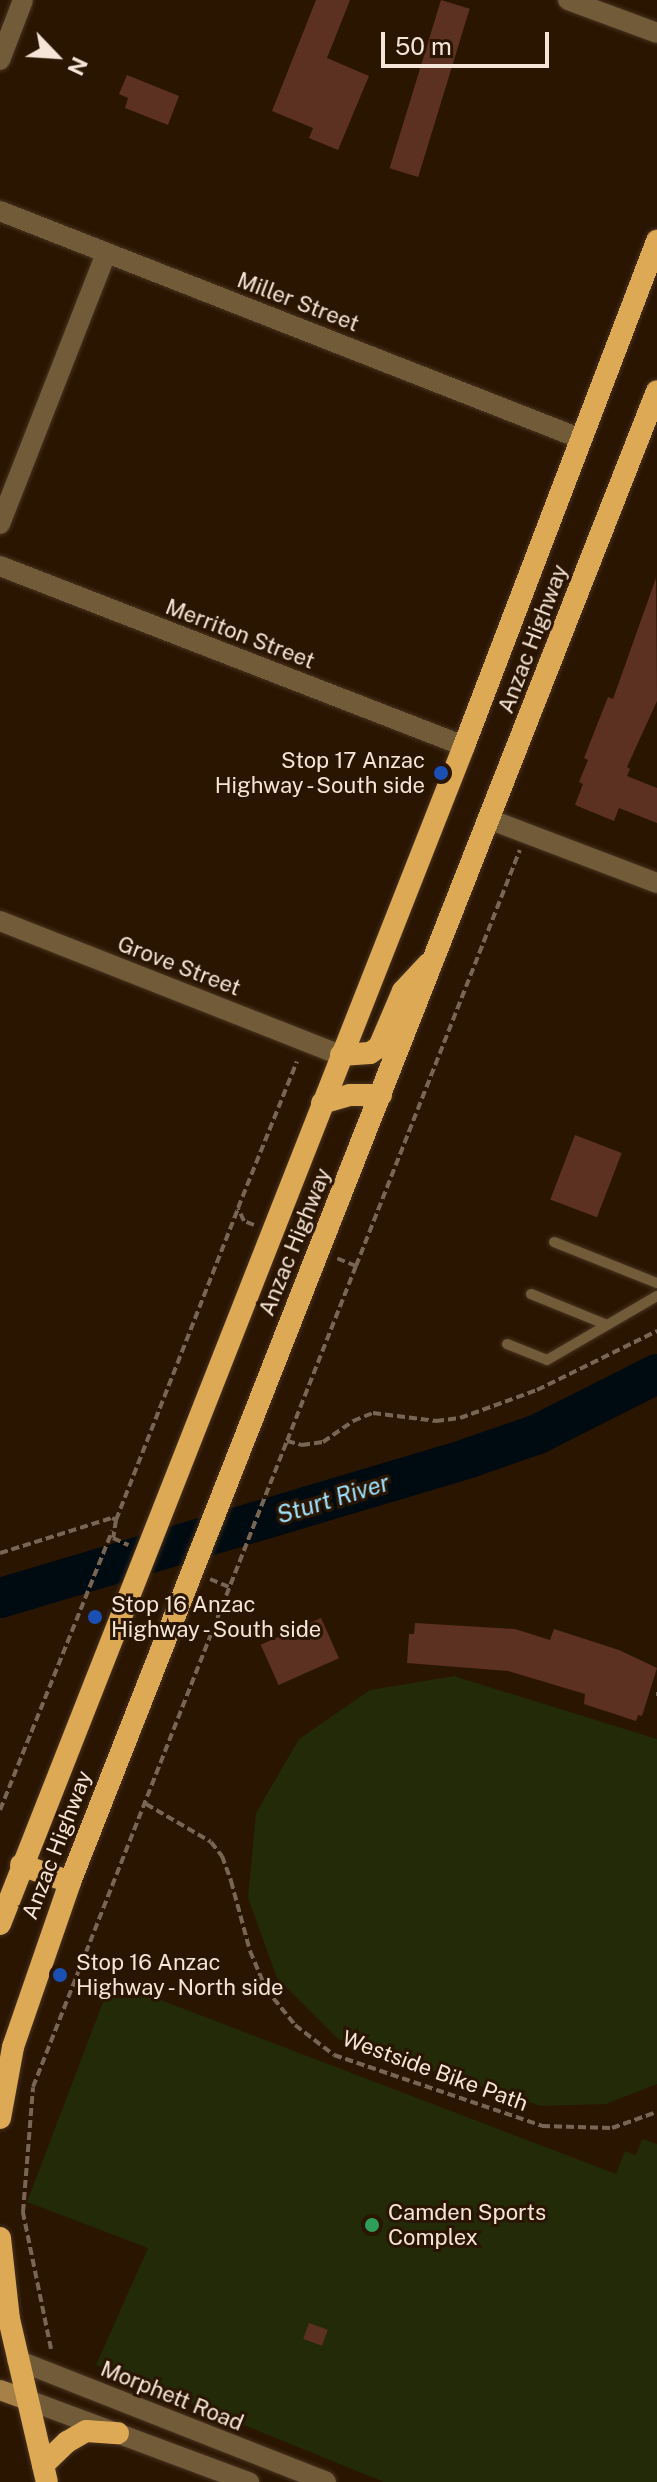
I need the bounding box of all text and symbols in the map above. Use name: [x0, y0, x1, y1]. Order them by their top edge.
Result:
north arrow: [16, 16, 96, 96]
scale bar: [385, 16, 553, 66]
text: 50 m: [395, 32, 452, 60]
text: N: [62, 53, 93, 79]
street label: Miller Street: [233, 267, 363, 337]
street label: Anzac Highway: [493, 561, 573, 717]
street label: Merriton Street: [162, 593, 318, 675]
place label: Stop 17 Anzac Highway - South side: [209, 747, 425, 798]
marker: Stop 17 Anzac Highway - South side: [432, 764, 450, 782]
street label: Grove Street: [114, 930, 244, 1002]
street label: Anzac Highway: [253, 1164, 337, 1320]
water label: Sturt River: [273, 1468, 393, 1530]
place label: Stop 16 Anzac Highway - South side: [111, 1591, 327, 1642]
marker: Stop 16 Anzac Highway - South side: [86, 1608, 104, 1626]
street label: Anzac Highway: [17, 1767, 97, 1923]
place label: Stop 16 Anzac Highway - North side: [76, 1949, 290, 2000]
marker: Stop 16 Anzac Highway - North side: [51, 1966, 69, 1984]
street label: Westside Bike Path: [338, 2025, 532, 2117]
place label: Camden Sports Complex: [388, 2199, 546, 2250]
marker: Camden Sports Complex: [363, 2216, 381, 2234]
street label: Morphett Road: [97, 2355, 247, 2437]

